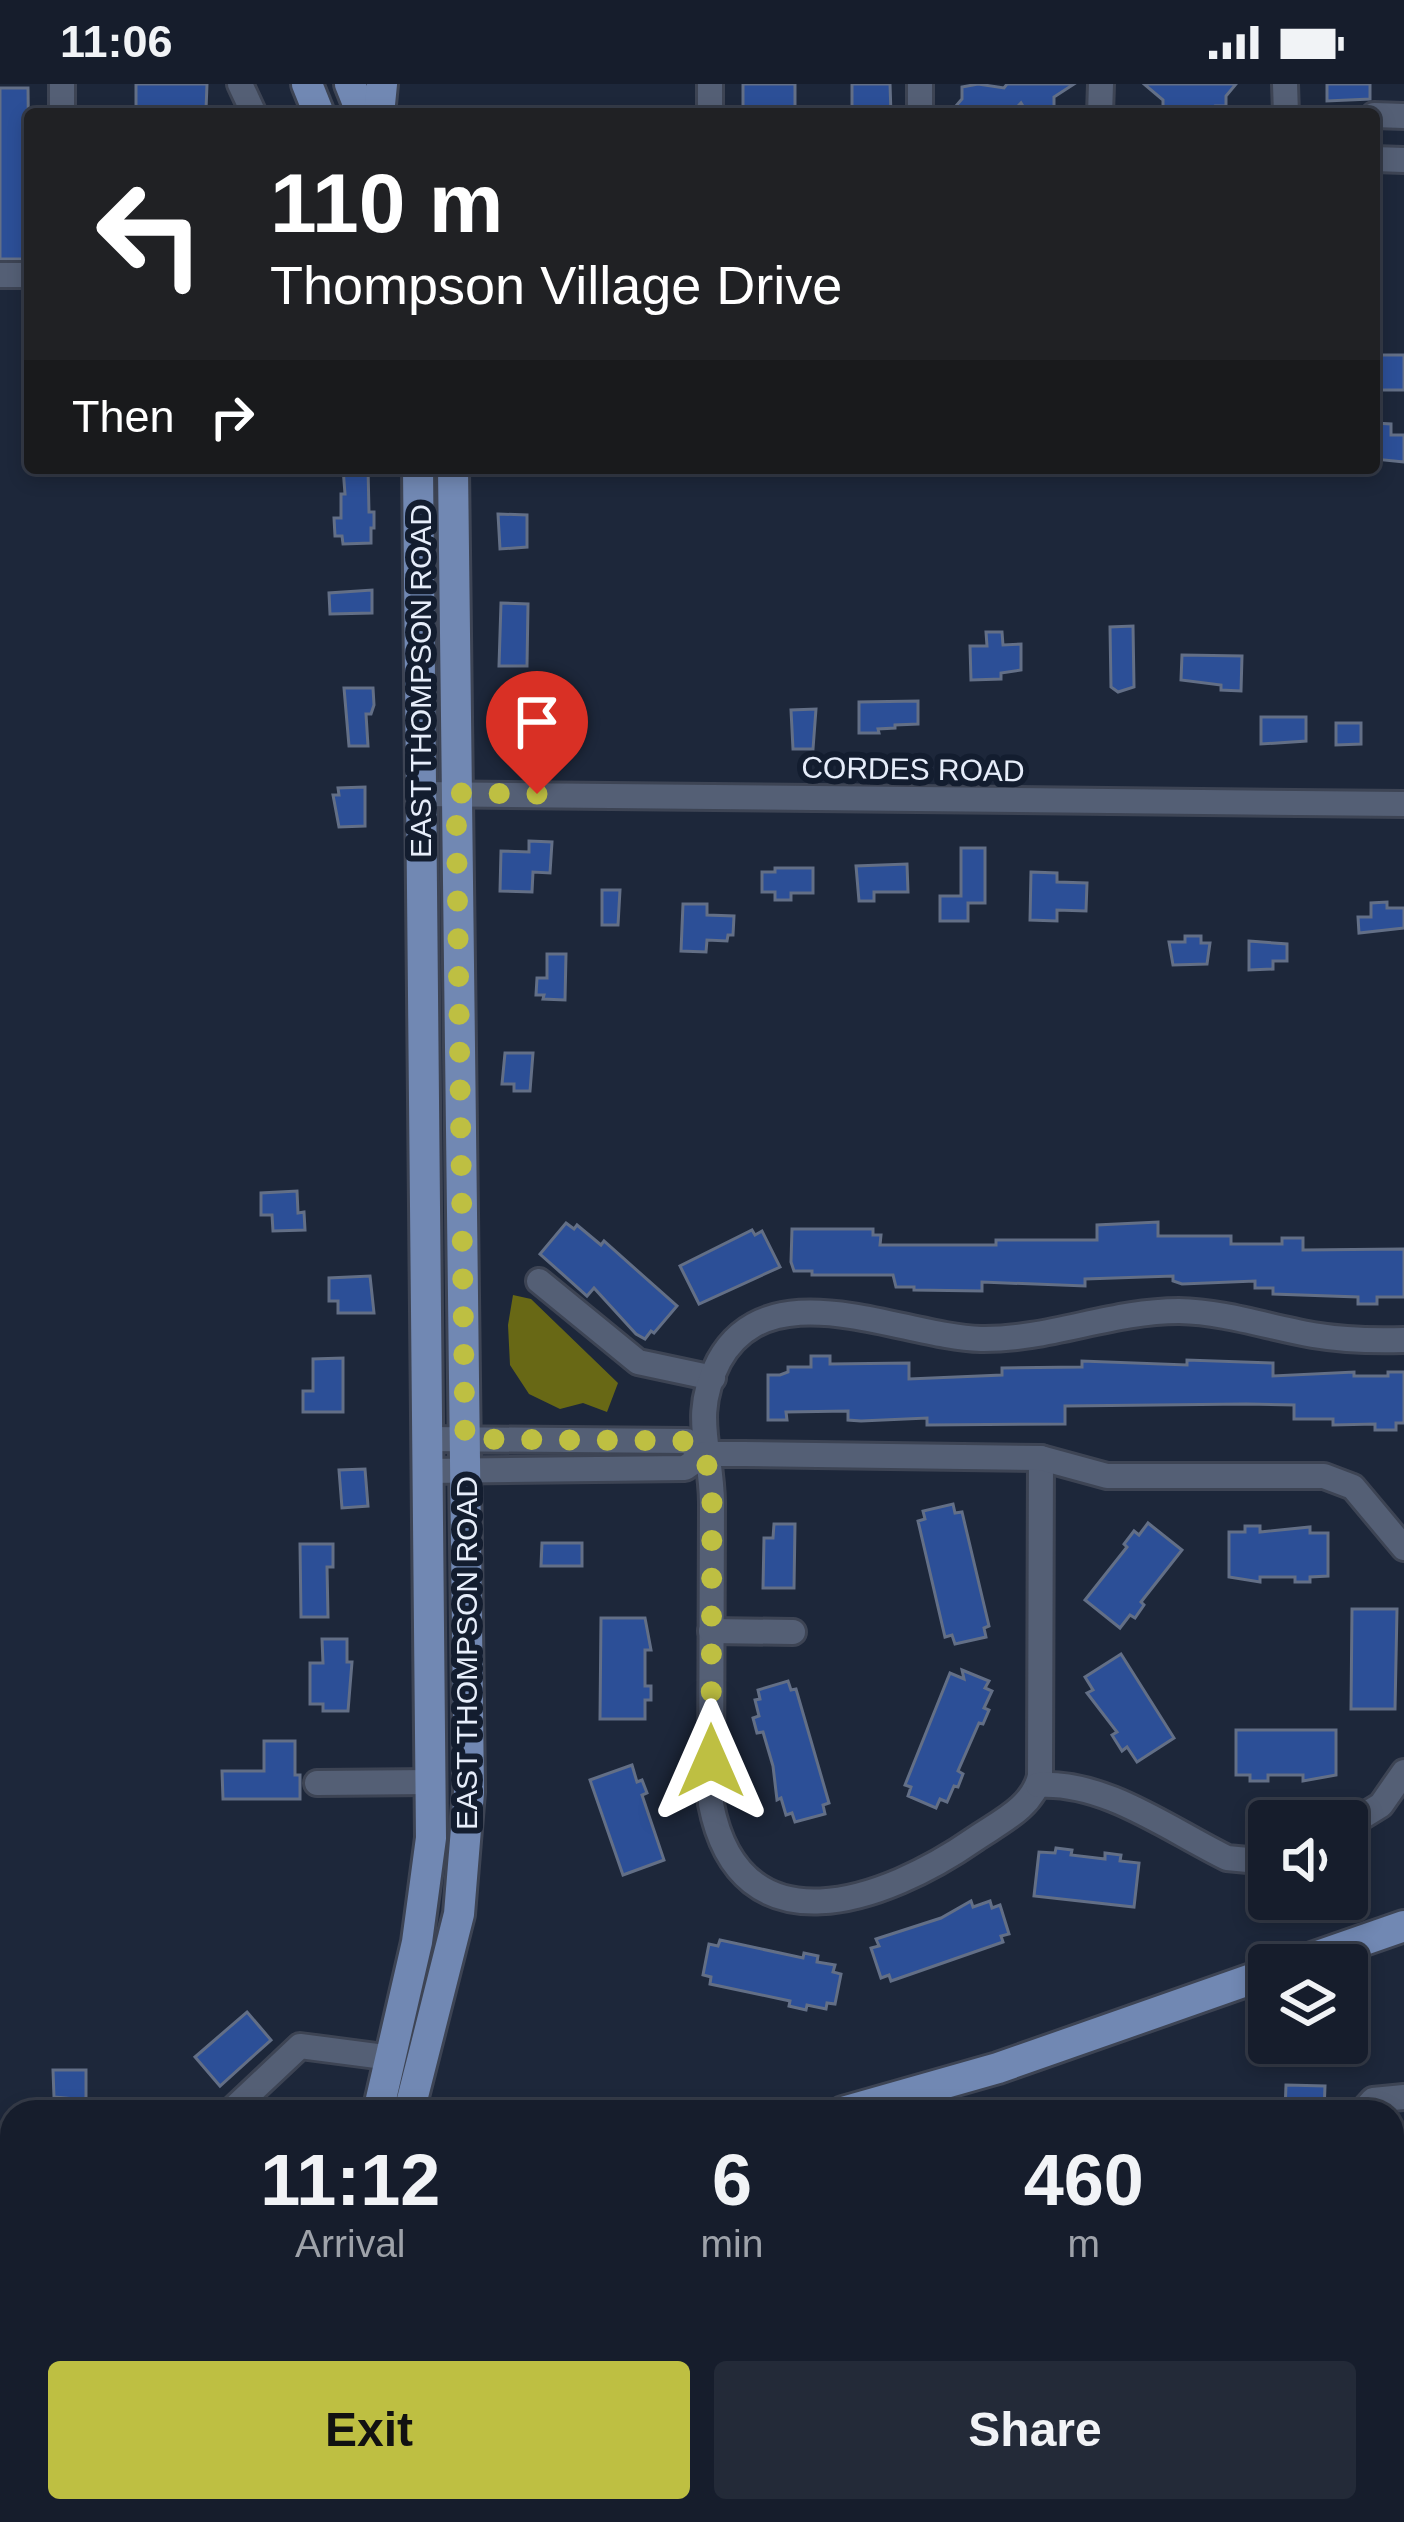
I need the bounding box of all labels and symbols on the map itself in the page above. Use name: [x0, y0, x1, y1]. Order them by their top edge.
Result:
street label: EAST THOMPSON ROAD: [404, 504, 437, 858]
pin: [486, 671, 588, 794]
street label: CORDES ROAD: [801, 751, 1025, 787]
street label: EAST THOMPSON ROAD: [450, 1476, 483, 1830]
position arrow: [648, 1698, 774, 1824]

